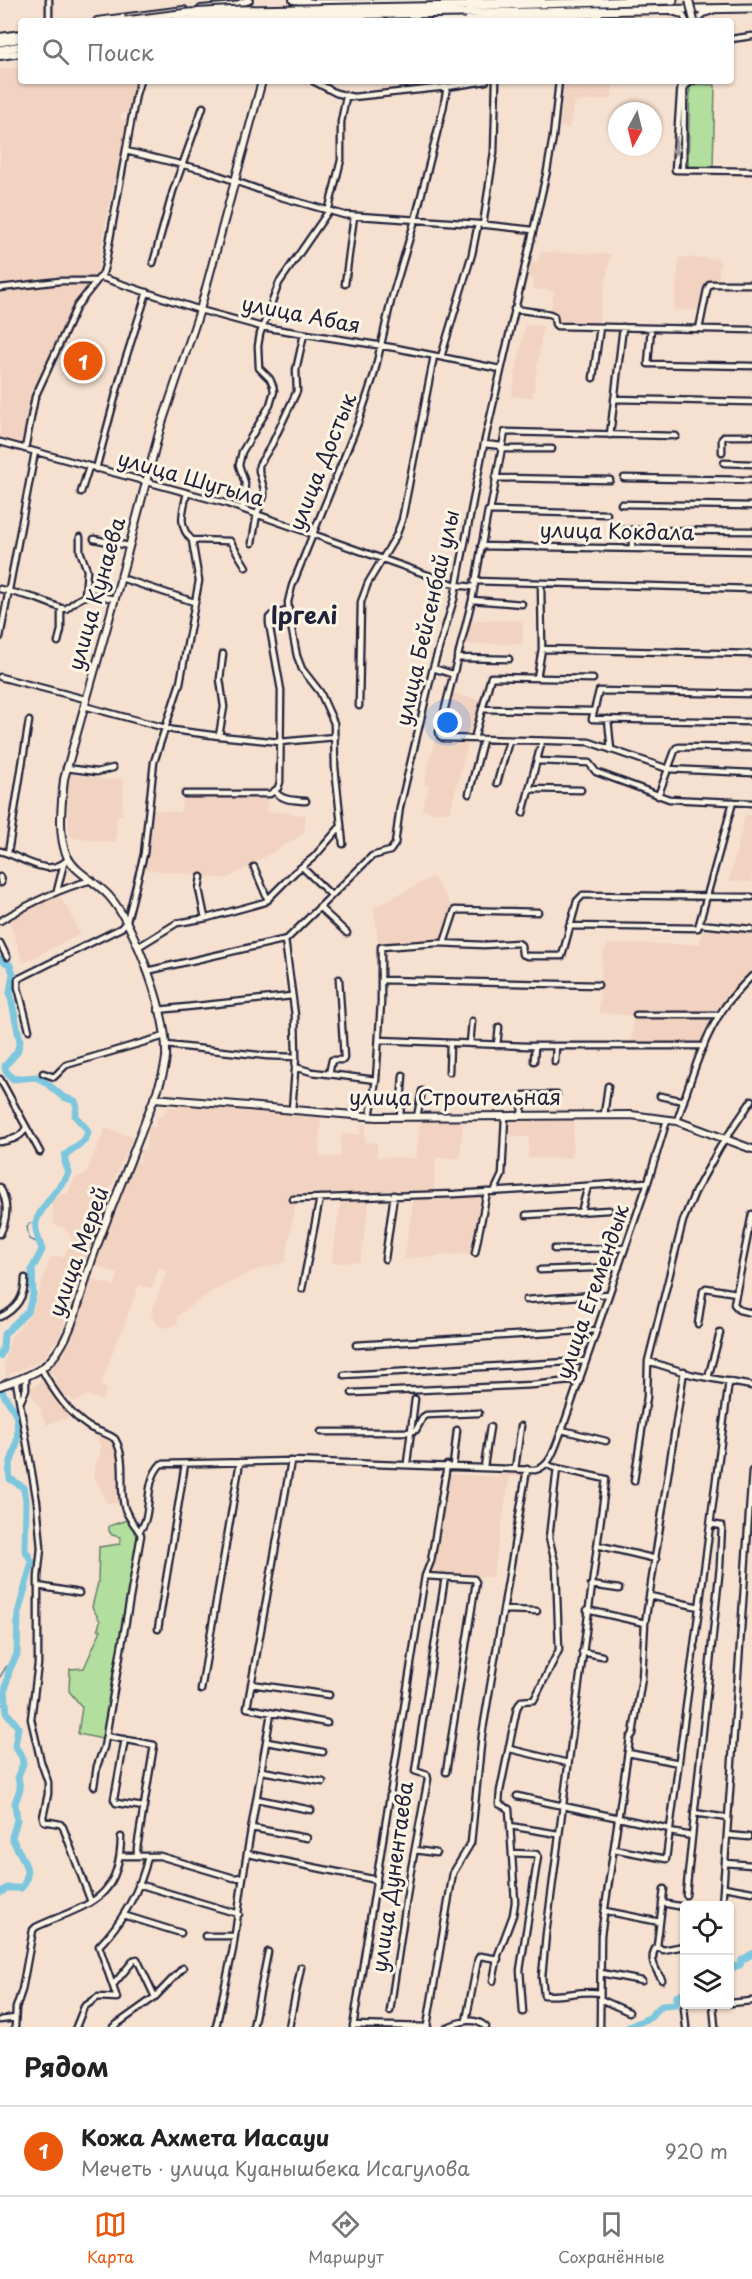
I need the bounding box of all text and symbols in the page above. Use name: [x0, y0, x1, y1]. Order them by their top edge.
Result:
search box: [18, 18, 734, 84]
icon: search: [39, 35, 72, 68]
text: Поиск: [87, 35, 154, 68]
north arrow: [608, 102, 662, 156]
one-way arrow: [671, 136, 682, 156]
street label: улица Абая: [239, 286, 364, 340]
pin: 1: [64, 338, 103, 384]
street label: улица Достык: [279, 387, 364, 535]
street label: улица Шугыла: [114, 441, 269, 513]
street label: улица Бейсенбай улы: [386, 506, 466, 729]
street label: улица Кунаева: [58, 513, 132, 674]
street label: улица Кокдала: [539, 513, 695, 547]
district label: Іргелі: [271, 596, 337, 632]
your location: [433, 708, 462, 737]
street label: улица Строительная: [349, 1080, 561, 1112]
street label: улица Мерей: [39, 1182, 115, 1321]
street label: улица Егемендык: [546, 1199, 636, 1383]
street label: улица Дунентаева: [362, 1779, 420, 1974]
map controls: [680, 1901, 734, 2009]
button: locate: [680, 1901, 734, 1955]
button: layers: [680, 1955, 734, 2009]
text: Рядом: [24, 2047, 109, 2086]
text: Кожа Ахмета Иасауи: [81, 2120, 330, 2153]
text: 1: [39, 2136, 48, 2166]
text: 920 m: [665, 2136, 728, 2166]
text: Мечеть · улица Куанышбека Исагулова: [81, 2153, 470, 2183]
tab: Карта: [87, 2208, 134, 2268]
tab: Маршрут: [308, 2208, 384, 2268]
tab: Сохранённые: [558, 2208, 665, 2268]

